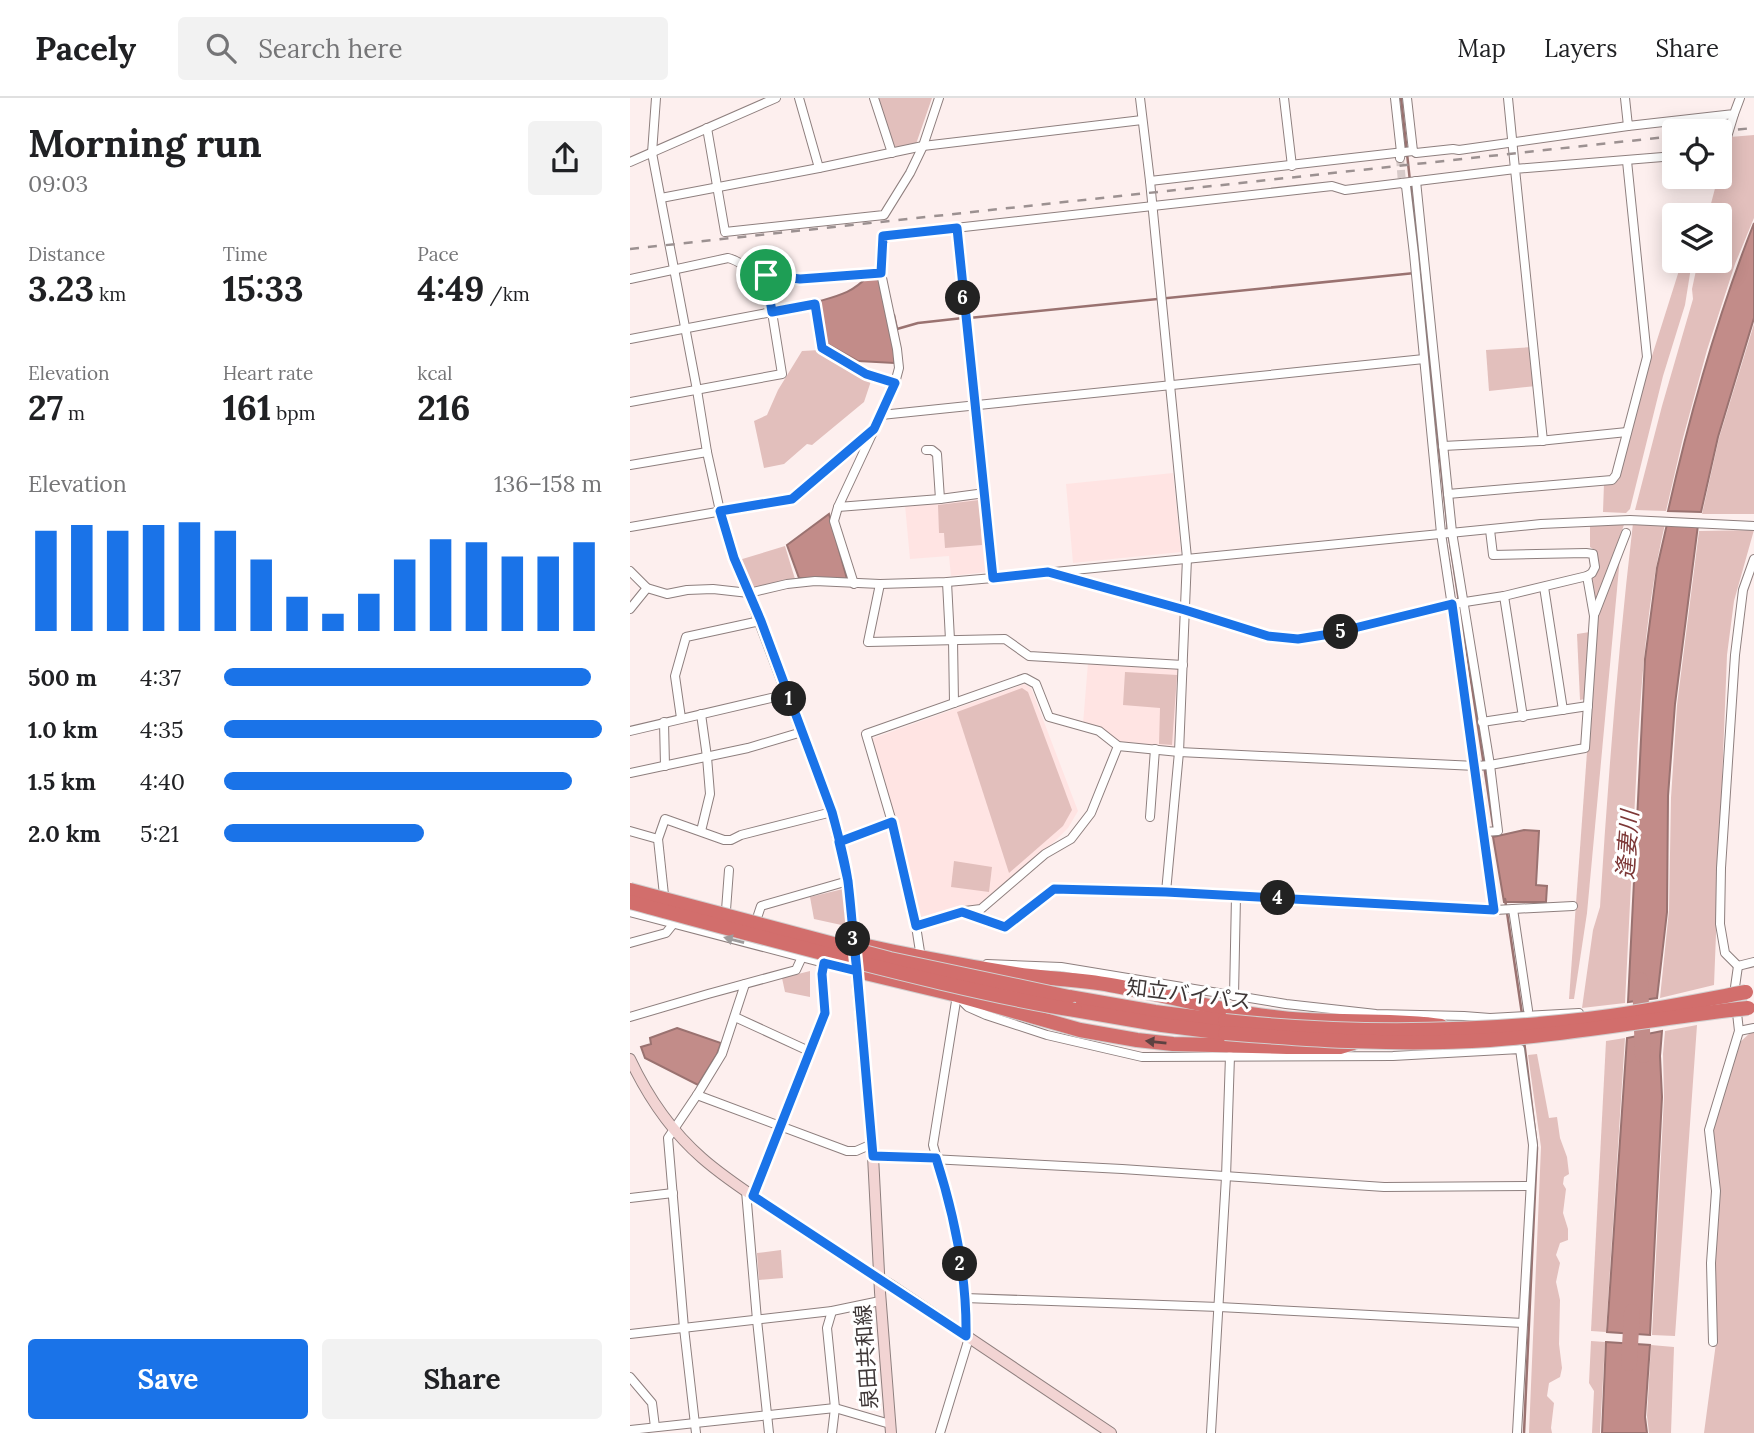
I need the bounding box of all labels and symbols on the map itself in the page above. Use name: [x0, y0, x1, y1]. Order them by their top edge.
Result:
pin: [736, 245, 796, 305]
pin: 6: [946, 280, 980, 316]
pin: 5: [1324, 614, 1358, 650]
pin: 1: [772, 682, 806, 716]
water label: 逢妻川: [1610, 807, 1644, 880]
pin: 4: [1260, 880, 1296, 916]
pin: 3: [836, 922, 871, 956]
one-way arrow: [723, 934, 745, 945]
street label: 知立バイパス: [1125, 973, 1253, 1015]
one-way arrow: [1145, 1036, 1167, 1047]
pin: 2: [942, 1246, 978, 1282]
street label: 泉田共和線: [849, 1304, 883, 1410]

